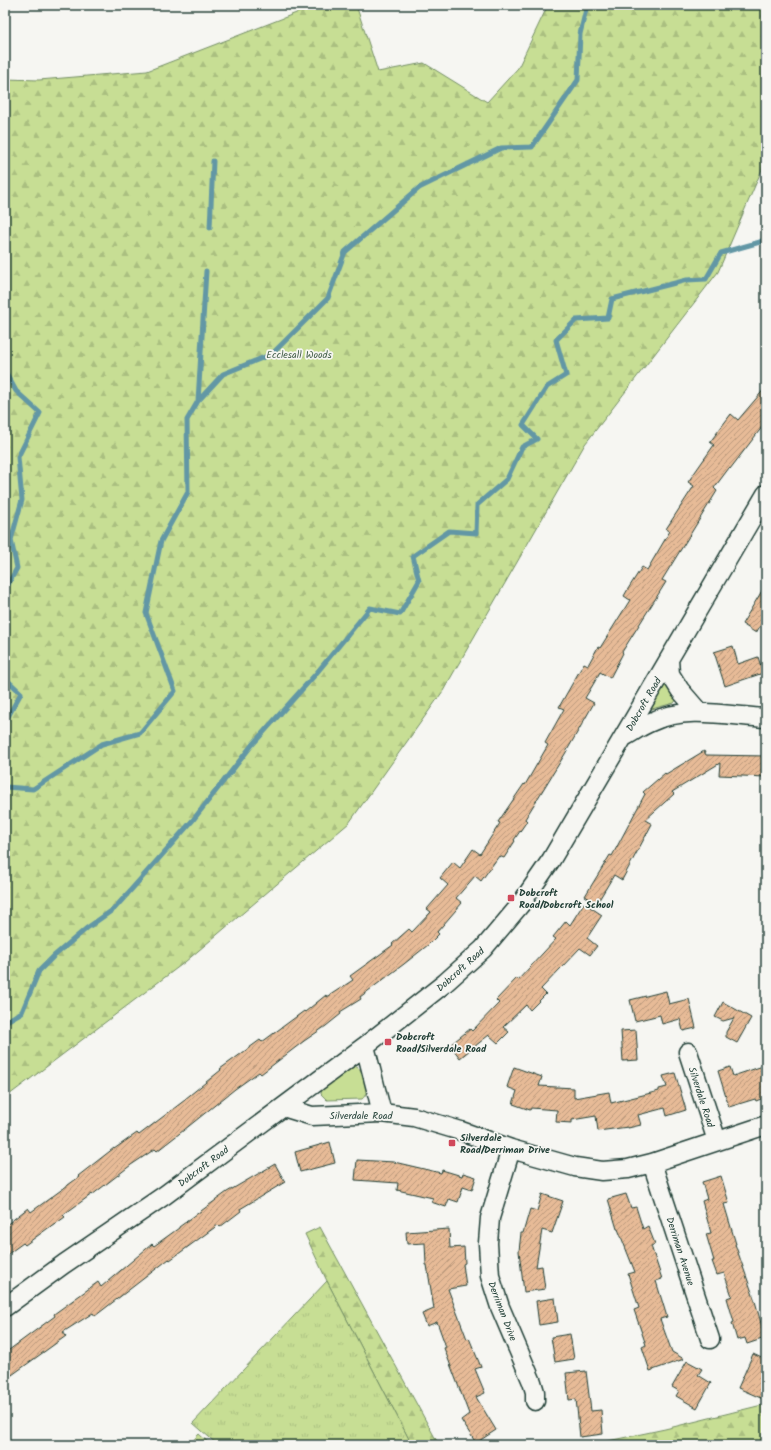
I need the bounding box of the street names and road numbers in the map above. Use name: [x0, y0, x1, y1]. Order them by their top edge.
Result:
street label: Dobcroft Road: [622, 674, 666, 735]
street label: Dobcroft Road: [433, 943, 489, 996]
street label: Silverdale Road: [684, 1065, 719, 1131]
street label: Silverdale Road: [330, 1108, 393, 1124]
street label: Dobcroft Road: [175, 1142, 233, 1191]
street label: Derriman Avenue: [661, 1215, 699, 1288]
street label: Derriman Drive: [483, 1279, 521, 1344]

